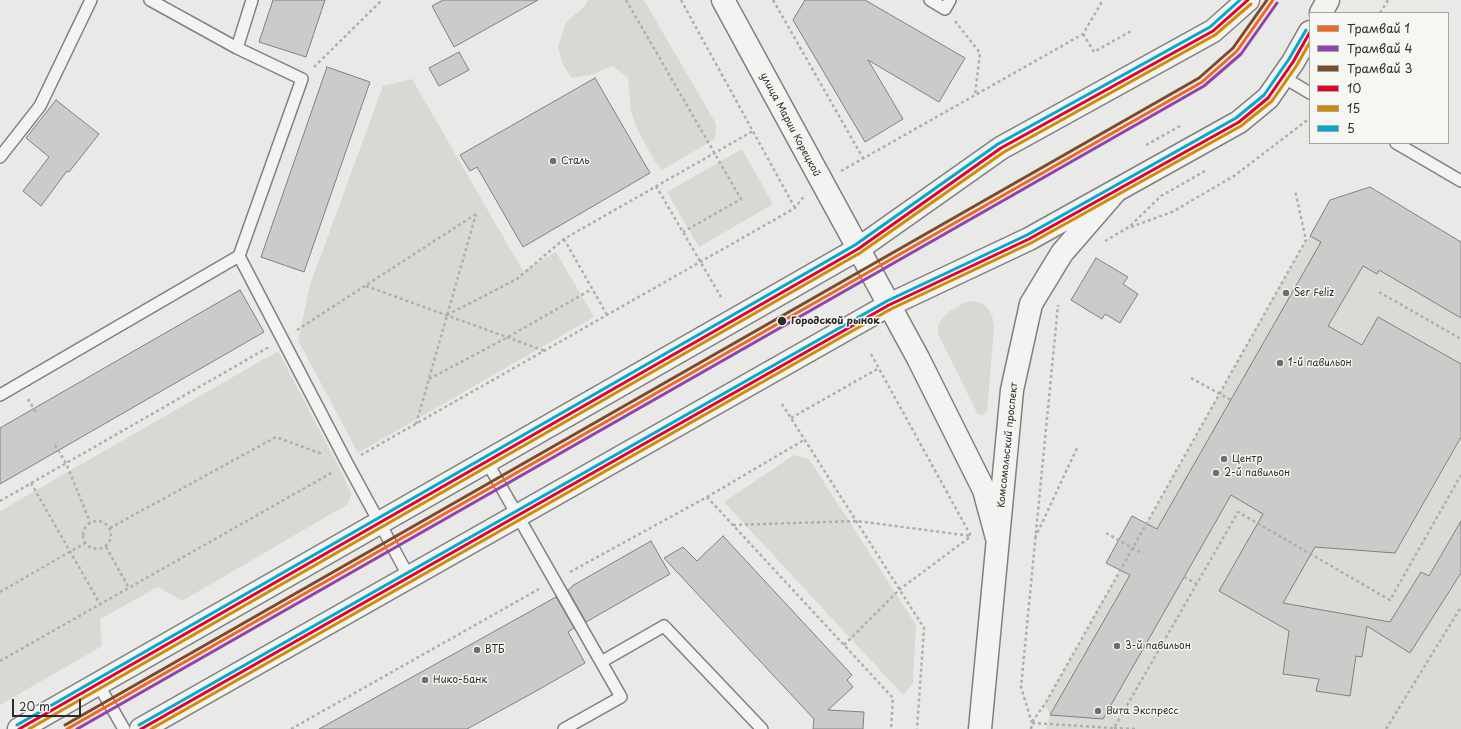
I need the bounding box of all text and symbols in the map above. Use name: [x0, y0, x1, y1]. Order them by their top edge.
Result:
legend: [1309, 12, 1449, 144]
text: Трамвай 1: [1347, 19, 1410, 37]
text: Трамвай 4: [1347, 39, 1412, 57]
text: Трамвай 3: [1347, 59, 1412, 77]
street label: улица Марии Корецкой: [757, 71, 823, 179]
text: 10: [1347, 79, 1361, 97]
text: 15: [1347, 99, 1360, 117]
text: 5: [1347, 119, 1355, 137]
place label: Сталь: [561, 155, 590, 167]
marker: Сталь: [548, 156, 558, 166]
place label: Ser Feliz: [1294, 287, 1334, 299]
marker: Ser Feliz: [1281, 288, 1291, 298]
marker: Городской рынок: [776, 315, 788, 327]
place label: Городской рынок: [791, 315, 879, 327]
place label: 1-й павильон: [1288, 357, 1352, 369]
marker: 1-й павильон: [1275, 358, 1285, 368]
street label: Комсомольский проспект: [995, 382, 1021, 508]
place label: Центр: [1232, 453, 1262, 465]
marker: Центр: [1219, 454, 1229, 464]
place label: 2-й павильон: [1224, 467, 1290, 479]
marker: 2-й павильон: [1211, 468, 1221, 478]
place label: 3-й павильон: [1125, 640, 1191, 652]
marker: 3-й павильон: [1112, 641, 1122, 651]
place label: ВТБ: [485, 644, 505, 656]
marker: ВТБ: [472, 645, 482, 655]
place label: Нико-Банк: [433, 674, 487, 686]
marker: Нико-Банк: [420, 675, 430, 685]
scale bar: [14, 691, 83, 717]
text: 20 m: [19, 697, 50, 715]
place label: Вита Экспресс: [1106, 705, 1179, 717]
marker: Вита Экспресс: [1093, 706, 1103, 716]

